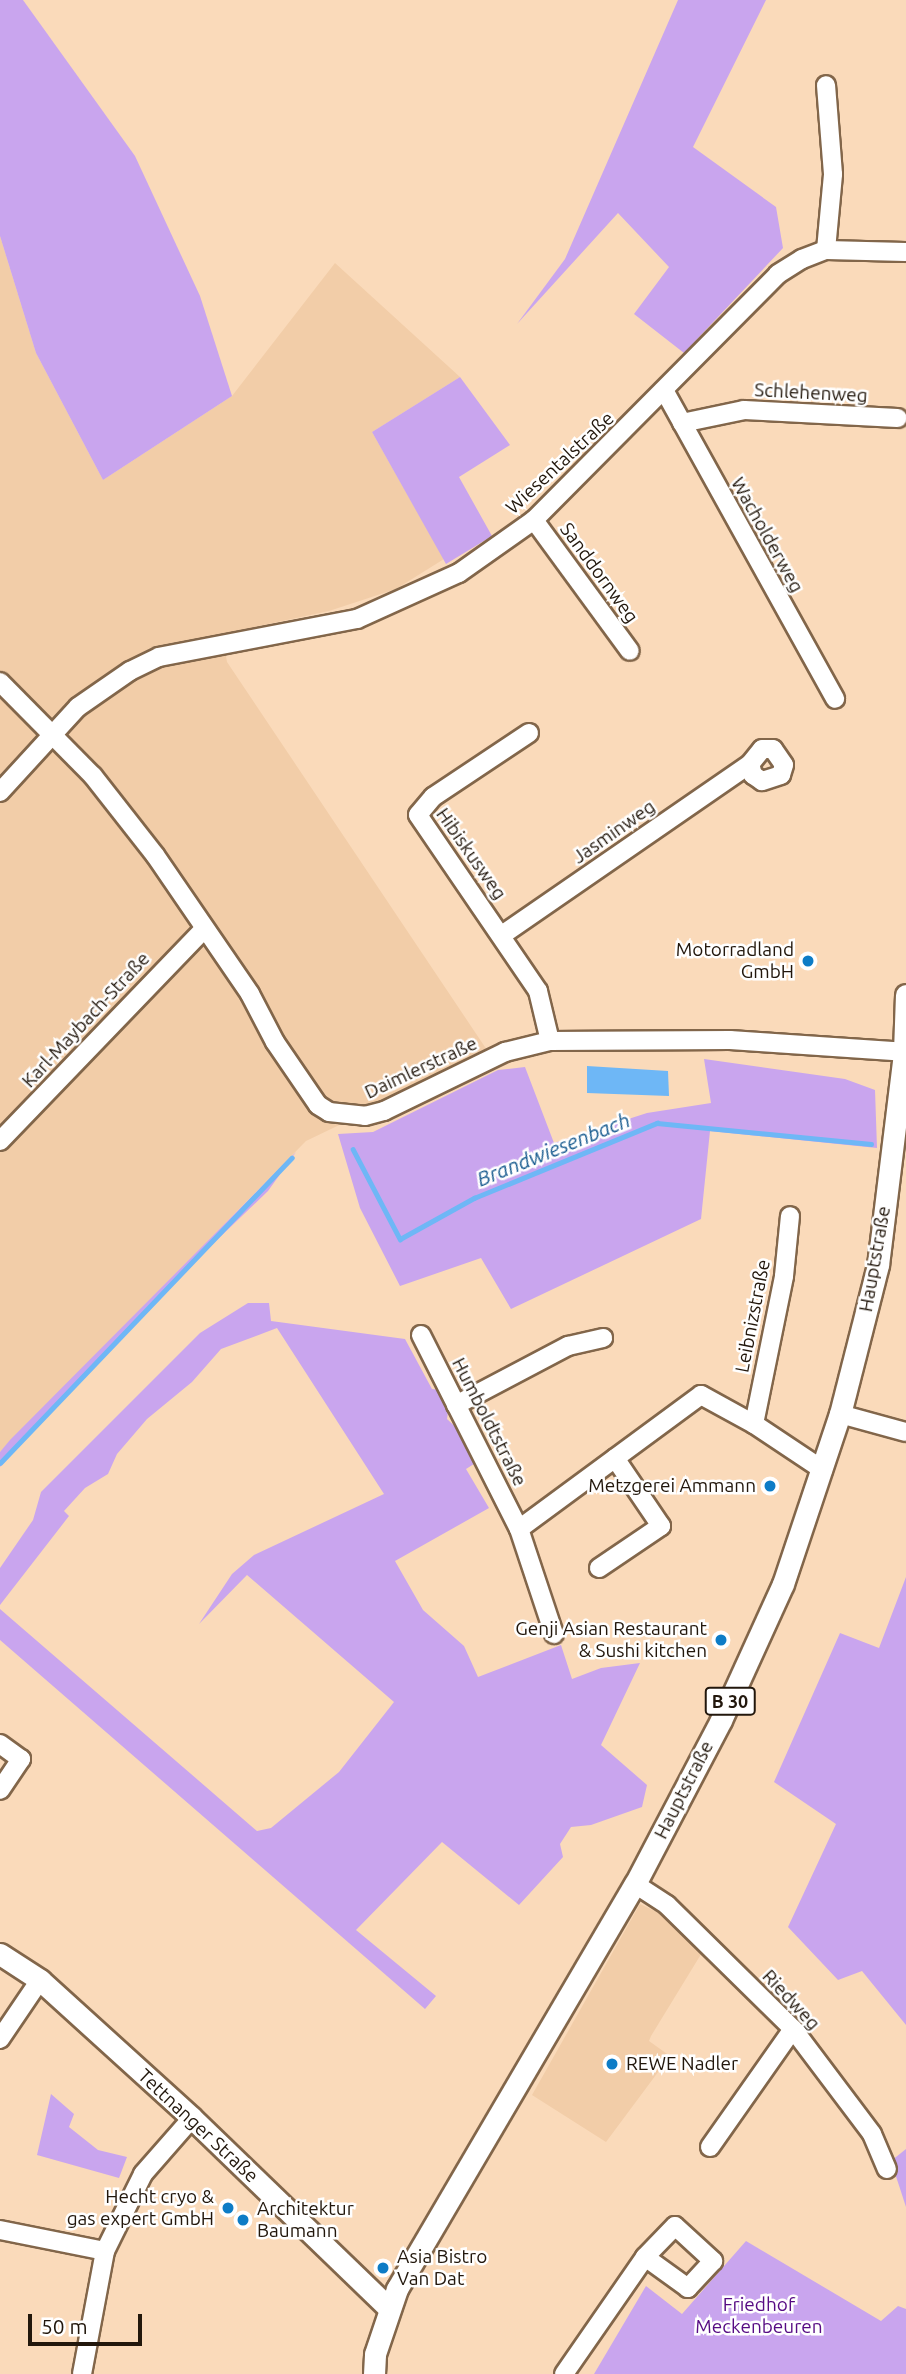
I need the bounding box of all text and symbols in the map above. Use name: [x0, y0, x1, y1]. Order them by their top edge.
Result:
street label: Schlehenweg: [754, 379, 868, 407]
street label: Wiesentalstraße: [501, 407, 619, 519]
street label: Wacholderweg: [726, 473, 808, 597]
street label: Sanddornweg: [555, 519, 643, 627]
street label: Jasminweg: [568, 795, 660, 869]
street label: Hibiskusweg: [431, 804, 511, 904]
place label: Motorradland GmbH: [676, 939, 794, 983]
street label: Karl-Maybach-Straße: [17, 948, 155, 1092]
marker: Motorradland GmbH: [800, 953, 816, 969]
street label: Daimlerstraße: [361, 1032, 481, 1104]
water label: Brandwiesenbach: [473, 1107, 633, 1191]
street label: Hauptstraße: [854, 1204, 896, 1314]
street label: Leibnizstraße: [731, 1258, 775, 1374]
street label: Humboldtstraße: [447, 1354, 531, 1490]
place label: Metzgerei Ammann: [588, 1475, 756, 1497]
marker: Metzgerei Ammann: [762, 1478, 778, 1494]
place label: Genji Asian Restaurant & Sushi kitchen: [515, 1618, 707, 1662]
marker: Genji Asian Restaurant & Sushi kitchen: [713, 1632, 729, 1648]
road number: B 30: [704, 1686, 756, 1716]
street label: Hauptstraße: [650, 1737, 718, 1843]
street label: Riedweg: [757, 1965, 825, 2035]
place label: REWE Nadler: [626, 2053, 738, 2075]
marker: REWE Nadler: [604, 2056, 620, 2072]
street label: Tettnanger Straße: [133, 2065, 263, 2187]
place label: Hecht cryo & gas expert GmbH: [67, 2186, 214, 2230]
place label: Architektur Baumann: [257, 2198, 354, 2242]
marker: Hecht cryo & gas expert GmbH: [220, 2200, 236, 2216]
marker: Architektur Baumann: [235, 2212, 251, 2228]
place label: Asia Bistro Van Dat: [397, 2246, 487, 2290]
marker: Asia Bistro Van Dat: [375, 2260, 391, 2276]
park label: Friedhof Meckenbeuren: [695, 2294, 823, 2338]
scale bar: [32, 2300, 145, 2344]
text: 50 m: [41, 2314, 88, 2338]

